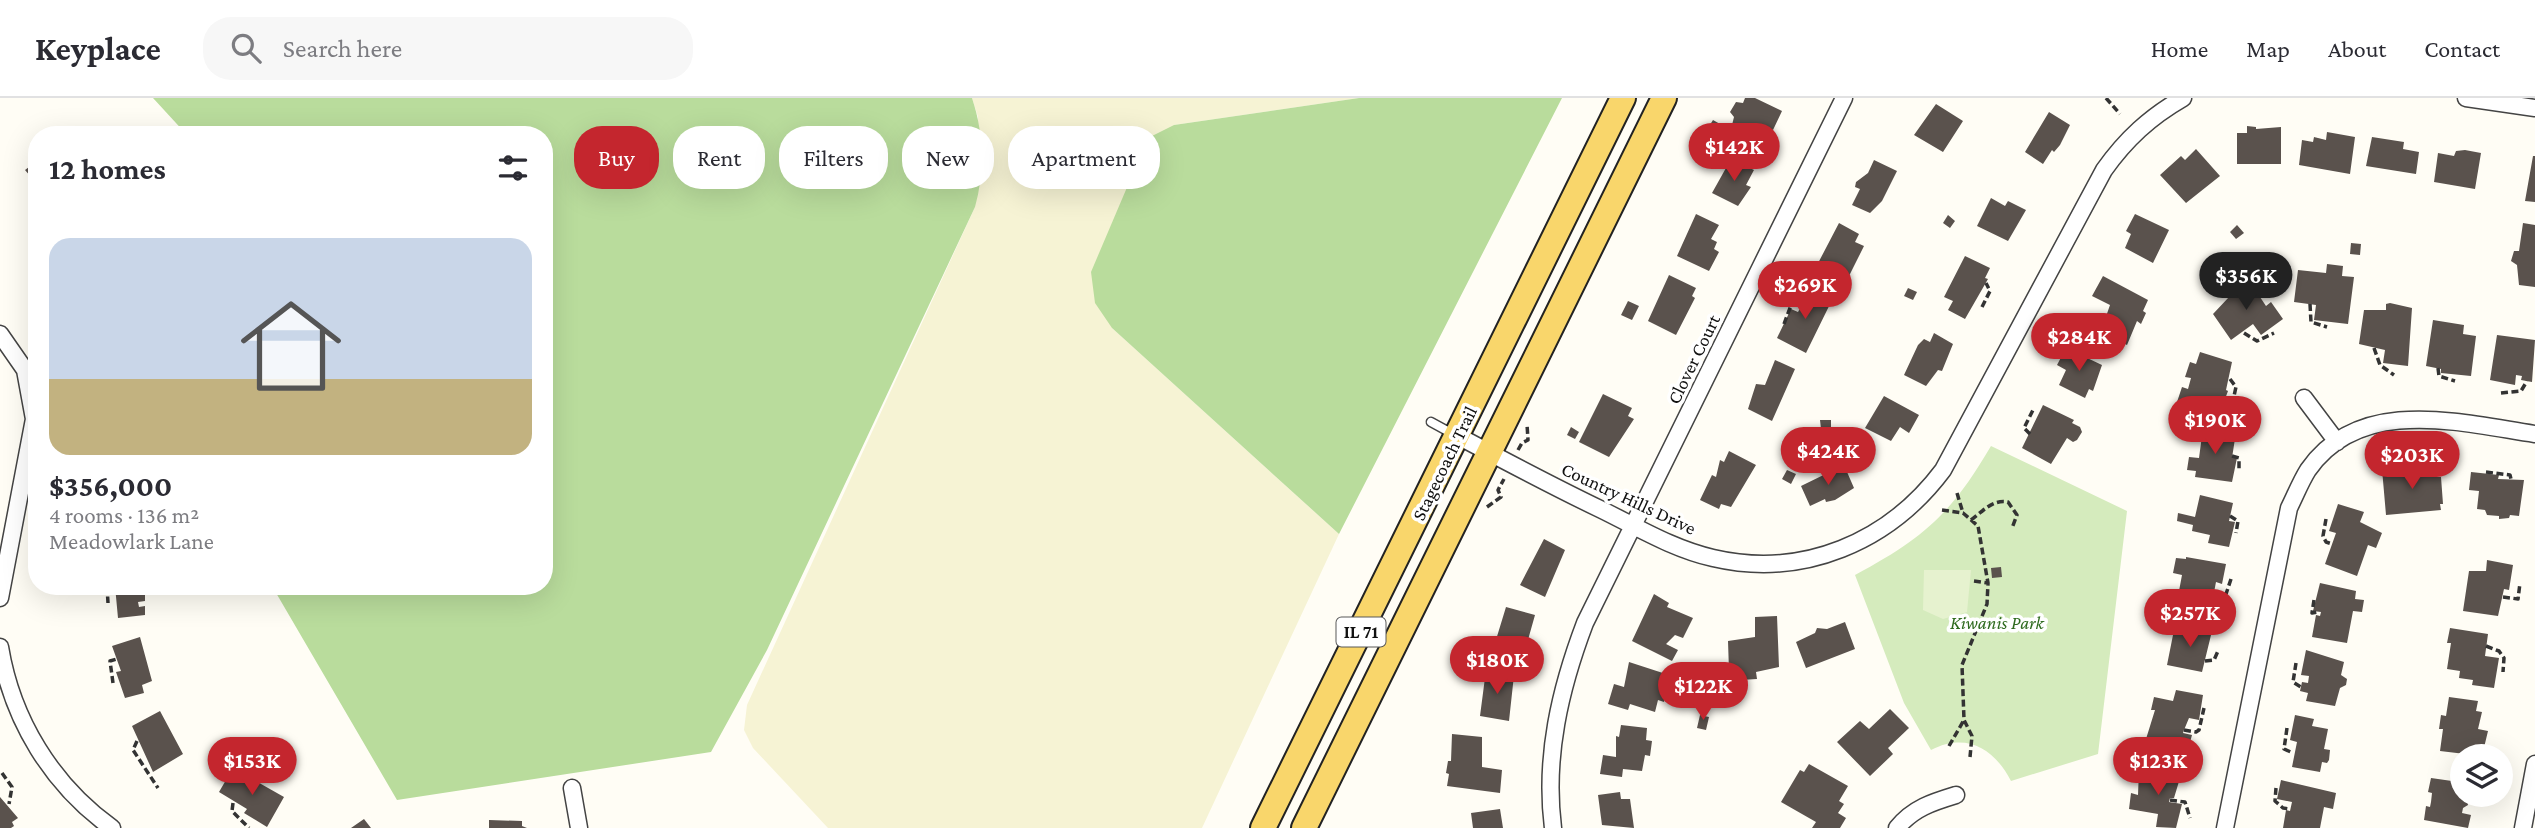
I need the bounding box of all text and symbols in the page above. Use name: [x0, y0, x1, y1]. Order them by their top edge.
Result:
search box: [203, 17, 693, 80]
icon: search: [227, 29, 265, 67]
text: Keyplace: [35, 30, 161, 67]
text: Search here: [283, 34, 402, 63]
text: Home: [2151, 35, 2208, 62]
text: Map: [2246, 35, 2290, 62]
text: About: [2328, 35, 2386, 62]
text: Contact: [2424, 35, 2500, 62]
pin: $142K: [1685, 123, 1783, 183]
chip: Buy: [574, 126, 659, 189]
chip: Rent: [673, 126, 765, 189]
chip: Filters: [779, 126, 888, 189]
chip: New: [902, 126, 994, 189]
chip: Apartment: [1008, 126, 1160, 189]
text: $142K: [1705, 133, 1763, 159]
icon: filters: [494, 149, 532, 187]
text: 12 homes: [49, 152, 166, 185]
pin: $356K: [2197, 252, 2295, 312]
pin: $269K: [1756, 262, 1854, 321]
text: $356K: [2215, 262, 2277, 288]
text: $269K: [1774, 271, 1836, 297]
icon: home: [228, 283, 354, 409]
street label: Clover Court: [1663, 311, 1724, 407]
pin: $284K: [2030, 314, 2128, 373]
text: $284K: [2047, 323, 2111, 349]
pin: $190K: [2166, 396, 2264, 456]
street label: Stagecoach Trail: [1408, 403, 1481, 524]
text: $190K: [2184, 406, 2246, 432]
pin: $424K: [1779, 428, 1877, 487]
pin: $203K: [2363, 432, 2461, 491]
text: $424K: [1797, 437, 1859, 463]
text: $203K: [2381, 441, 2443, 467]
street label: Country Hills Drive: [1558, 458, 1699, 539]
text: $356,000: [49, 469, 172, 502]
text: 4 rooms · 136 m²: [49, 502, 199, 528]
text: Meadowlark Lane: [49, 528, 214, 554]
pin: $257K: [2141, 589, 2239, 649]
text: $257K: [2160, 599, 2220, 625]
park label: Kiwanis Park: [1950, 612, 2045, 633]
road number: IL 71: [1336, 618, 1386, 646]
pin: $180K: [1448, 636, 1546, 696]
text: $180K: [1466, 646, 1528, 672]
pin: $122K: [1654, 662, 1752, 722]
text: $122K: [1674, 672, 1732, 698]
pin: $153K: [203, 738, 301, 797]
pin: $123K: [2109, 738, 2207, 797]
map controls: [2450, 744, 2513, 807]
button: layers: [2450, 744, 2513, 807]
text: $153K: [224, 747, 280, 773]
text: $123K: [2129, 747, 2187, 773]

